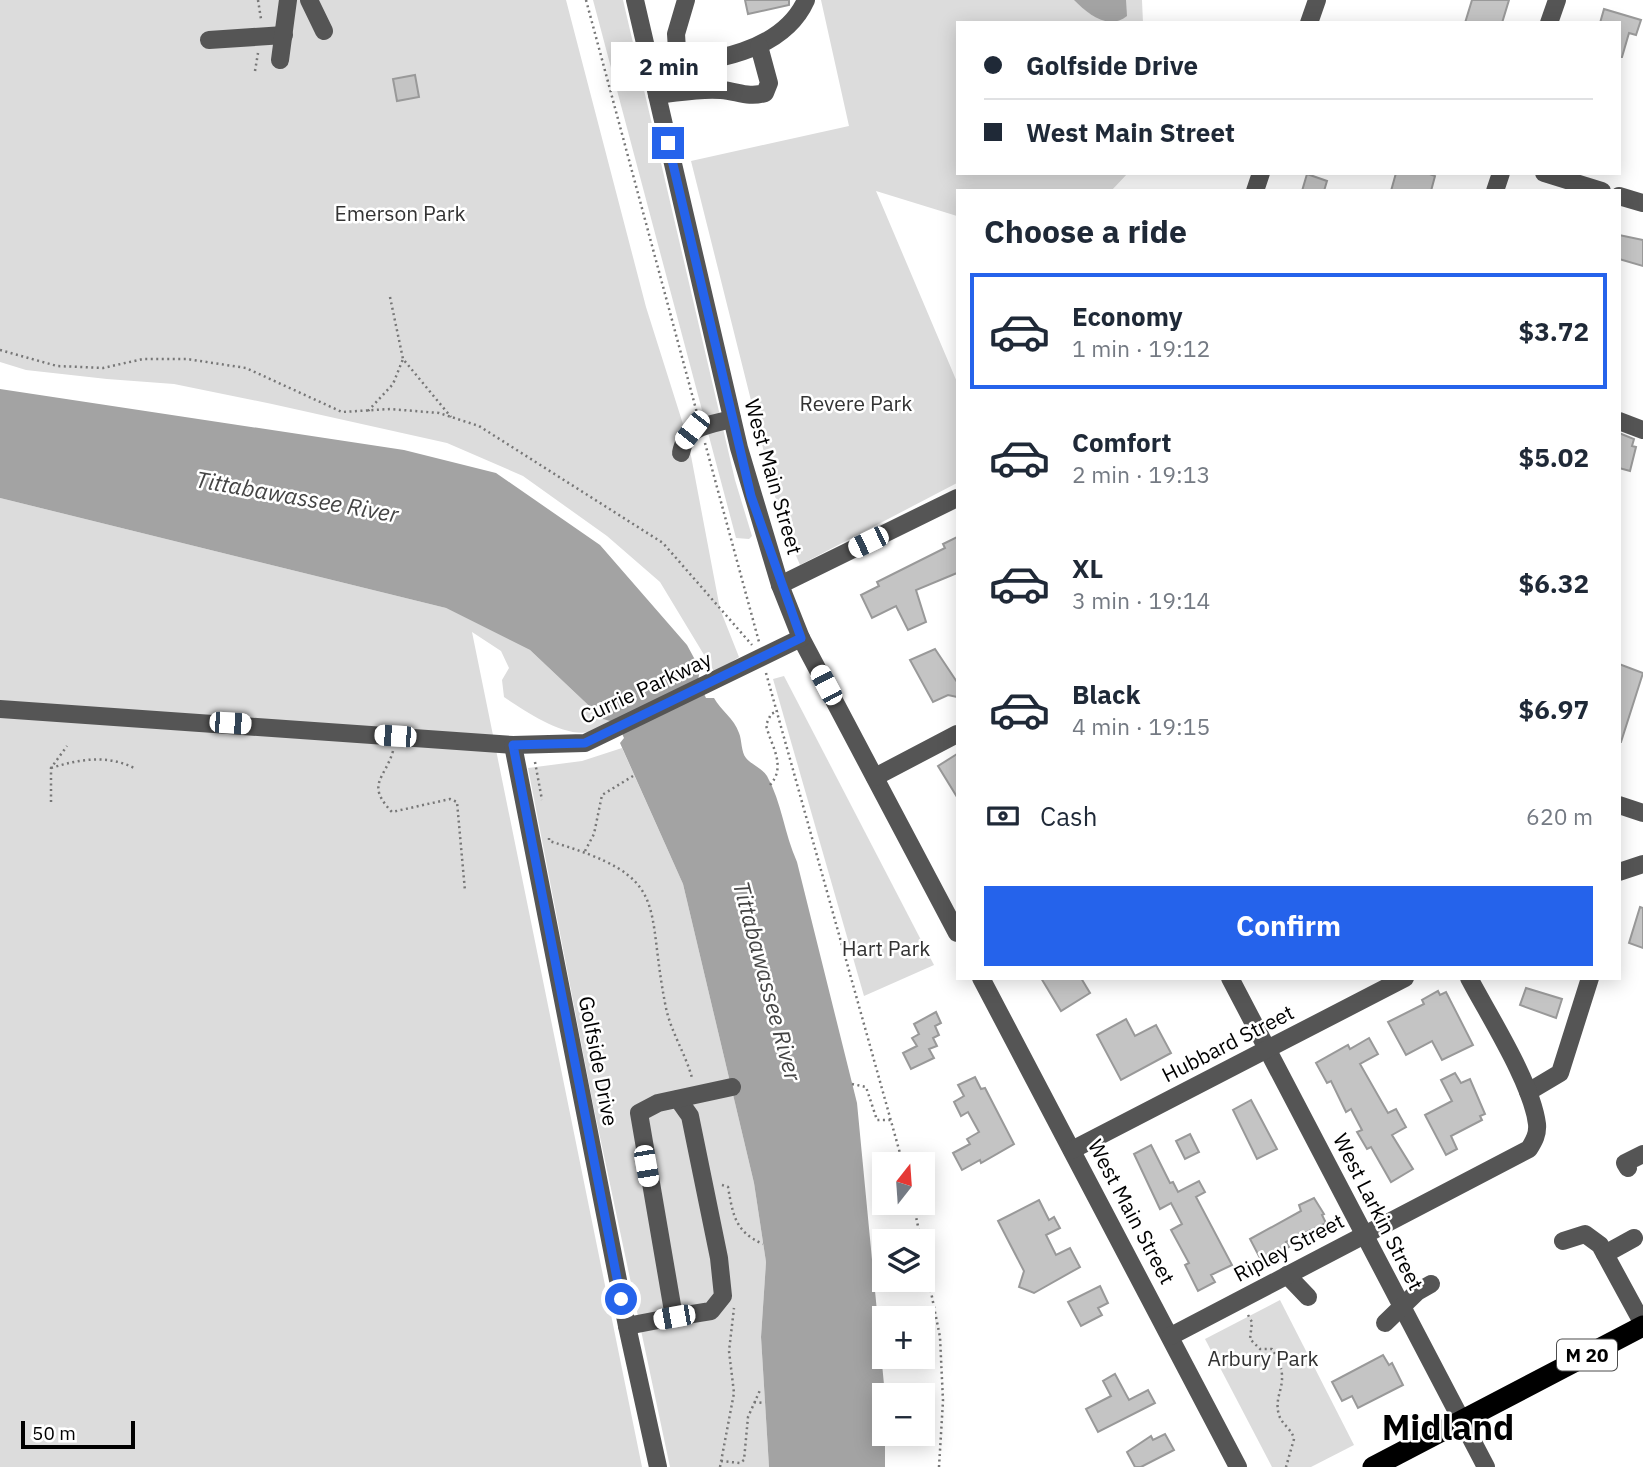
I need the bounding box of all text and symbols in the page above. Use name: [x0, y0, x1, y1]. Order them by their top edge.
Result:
callout: 2 min: [610, 41, 726, 90]
text: Golfside Drive: [1026, 48, 1198, 82]
text: 2 min: [639, 51, 699, 81]
text: West Main Street: [1026, 115, 1235, 149]
route end: [652, 127, 684, 159]
park label: Emerson Park: [334, 199, 466, 227]
text: Choose a ride: [984, 210, 1187, 252]
text: Economy: [1072, 299, 1183, 333]
icon: car: [988, 300, 1051, 363]
text: $3.72: [1519, 314, 1589, 348]
text: 1 min · 19:12: [1072, 333, 1210, 363]
park label: Revere Park: [800, 389, 912, 417]
street label: West Main Street: [738, 396, 810, 558]
car: [671, 407, 714, 453]
text: Comfort: [1072, 425, 1171, 459]
icon: car: [988, 426, 1051, 489]
text: $5.02: [1519, 440, 1589, 474]
text: 2 min · 19:13: [1072, 459, 1210, 489]
water label: Tittabawassee River: [193, 463, 401, 529]
car: [845, 523, 892, 561]
text: XL: [1072, 551, 1103, 585]
icon: car: [988, 552, 1051, 615]
text: $6.32: [1519, 566, 1589, 600]
text: 3 min · 19:14: [1072, 585, 1210, 615]
street label: Currie Parkway: [575, 644, 716, 730]
car: [807, 662, 846, 708]
text: Black: [1072, 677, 1140, 711]
icon: car: [988, 678, 1051, 741]
text: $6.97: [1519, 692, 1589, 726]
car: [209, 711, 252, 735]
text: 4 min · 19:15: [1072, 711, 1210, 741]
car: [374, 724, 417, 748]
icon: cash: [984, 797, 1022, 835]
text: Cash: [1040, 799, 1097, 833]
text: 620 m: [1526, 801, 1593, 831]
water label: Tittabawassee River: [727, 878, 809, 1084]
button: Confirm: [984, 886, 1593, 966]
park label: Hart Park: [842, 934, 930, 962]
street label: Golfside Drive: [573, 993, 625, 1128]
street label: Hubbard Street: [1157, 998, 1298, 1088]
street label: West Larkin Street: [1327, 1128, 1431, 1295]
street label: West Main Street: [1082, 1134, 1182, 1289]
car: [633, 1143, 660, 1189]
north arrow: [872, 1152, 934, 1214]
map controls: [872, 1152, 935, 1446]
street label: Ripley Street: [1229, 1206, 1349, 1288]
button: layers: [872, 1229, 935, 1292]
route start: [605, 1283, 637, 1315]
car: [652, 1303, 697, 1331]
button: +: [872, 1306, 935, 1369]
road number: M 20: [1557, 1340, 1617, 1371]
park label: Arbury Park: [1207, 1344, 1319, 1372]
button: −: [872, 1383, 935, 1446]
district label: Midland: [1382, 1404, 1514, 1450]
scale bar: [21, 1418, 135, 1450]
text: 50 m: [32, 1421, 76, 1445]

